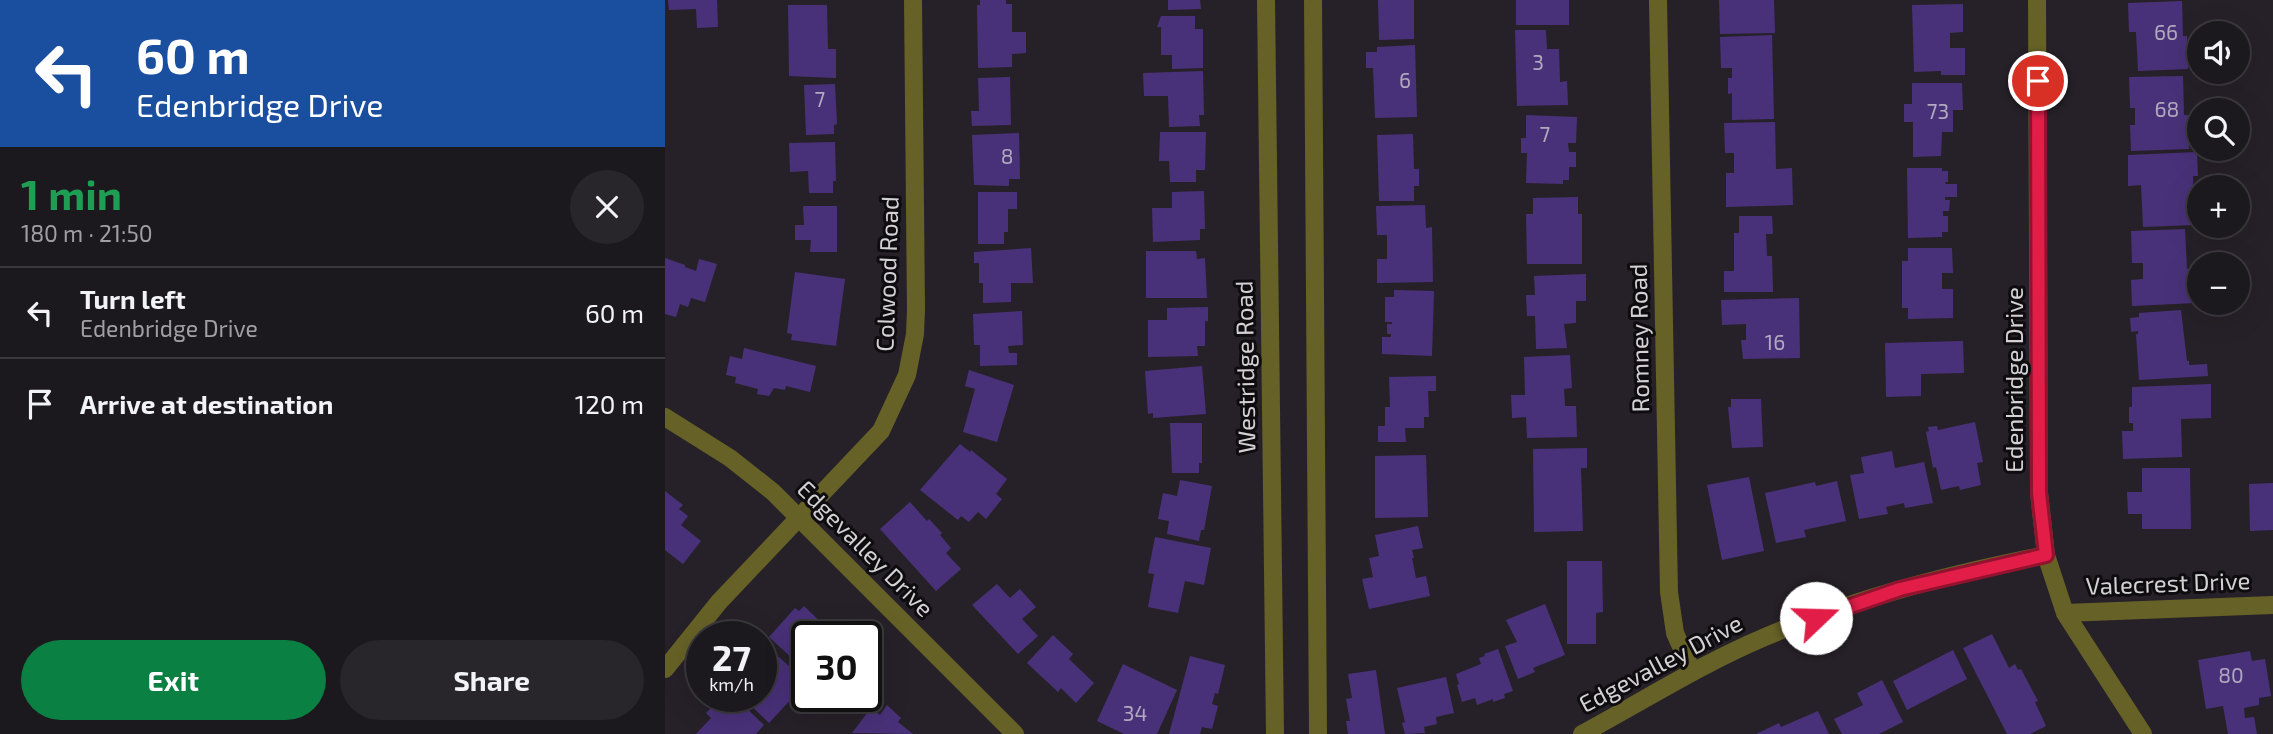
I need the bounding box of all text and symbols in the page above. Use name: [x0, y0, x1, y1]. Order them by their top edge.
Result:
house number: 66: [2154, 19, 2178, 44]
map controls: [2187, 21, 2250, 315]
button: sound: [2187, 21, 2250, 84]
text: 60 m: [136, 25, 250, 84]
icon: left: [21, 28, 112, 119]
house number: 3: [1532, 49, 1544, 74]
pin: [2008, 51, 2068, 111]
icon: arrive: [2019, 62, 2057, 100]
house number: 6: [1399, 67, 1411, 92]
text: Edenbridge Drive: [136, 85, 383, 123]
house number: 7: [815, 86, 826, 111]
house number: 68: [2155, 96, 2179, 121]
house number: 73: [1927, 98, 1949, 123]
button: search: [2187, 98, 2250, 161]
house number: 7: [1540, 121, 1551, 146]
house number: 8: [1001, 143, 1013, 168]
text: 1 min: [21, 168, 122, 218]
button: close: [570, 170, 644, 244]
button: +: [2187, 175, 2250, 238]
street label: Colwood Road: [869, 196, 904, 352]
text: 180 m · 21:50: [21, 219, 153, 247]
button: −: [2187, 252, 2250, 315]
street label: Romney Road: [1623, 263, 1654, 413]
street label: Westridge Road: [1228, 280, 1261, 454]
text: Turn left: [80, 283, 186, 314]
street label: Edenbridge Drive: [1999, 287, 2028, 473]
icon: left: [21, 294, 59, 332]
text: 60 m: [585, 297, 644, 328]
text: Edenbridge Drive: [80, 314, 258, 342]
house number: 16: [1765, 329, 1785, 354]
icon: arrive: [21, 385, 59, 423]
text: Arrive at destination: [80, 388, 333, 419]
text: 120 m: [575, 388, 644, 419]
street label: Edgevalley Drive: [792, 474, 940, 622]
street label: Valecrest Drive: [2085, 565, 2251, 600]
position arrow: [1779, 581, 1853, 655]
street label: Edgevalley Drive: [1574, 607, 1747, 718]
speed limit sign: 30: [791, 621, 882, 712]
text: 27: [712, 636, 751, 678]
button: Exit: [21, 640, 326, 720]
button: Share: [340, 640, 644, 720]
house number: 80: [2218, 662, 2244, 687]
text: km/h: [709, 673, 754, 695]
house number: 34: [1123, 700, 1147, 725]

